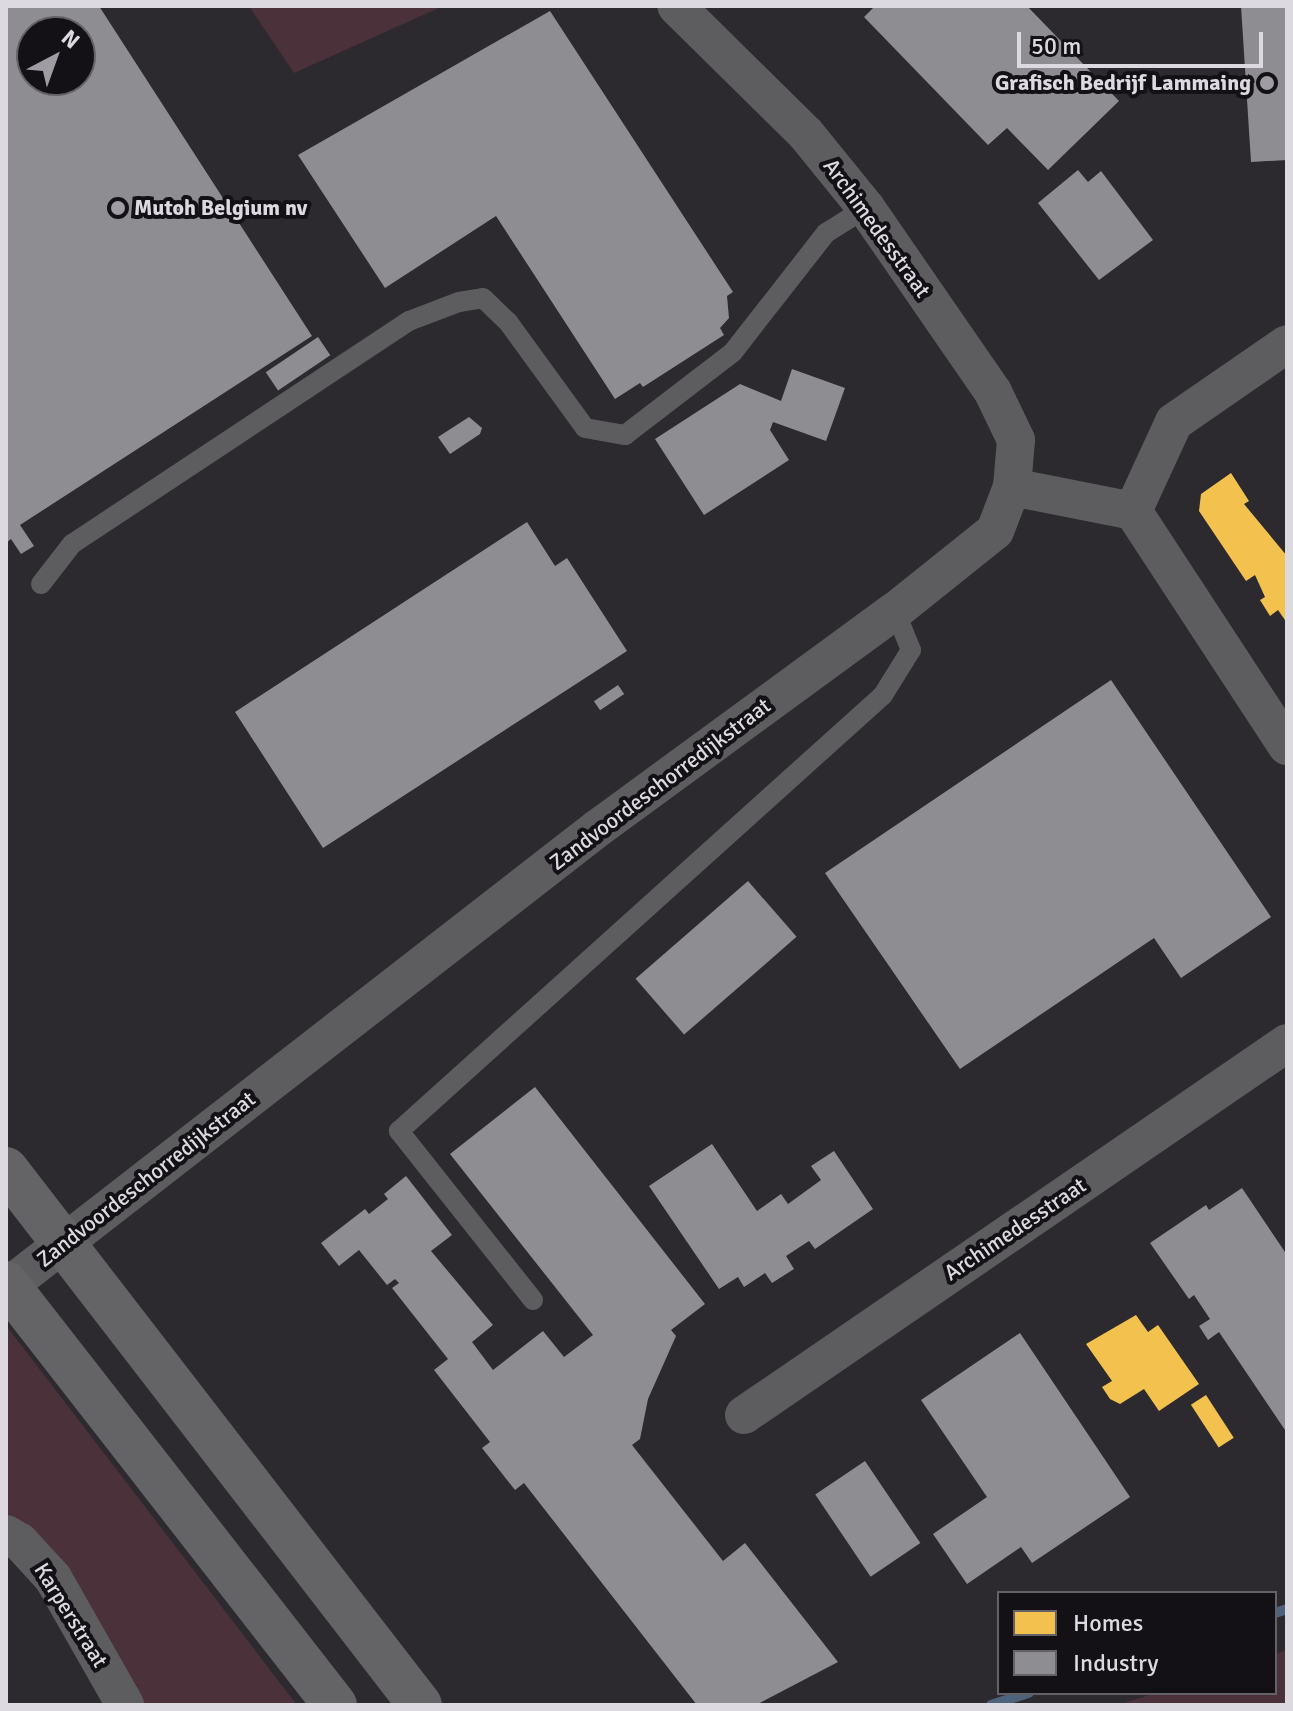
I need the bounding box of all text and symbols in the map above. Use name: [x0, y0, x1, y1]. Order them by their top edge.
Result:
north arrow: [16, 16, 96, 96]
scale bar: [1021, 16, 1267, 66]
text: N: [56, 24, 85, 54]
text: 50 m: [1031, 31, 1081, 61]
place label: Grafisch Bedrijf Lammaing: [995, 70, 1251, 96]
marker: Grafisch Bedrijf Lammaing: [1258, 74, 1276, 92]
street label: Archimedesstraat: [818, 153, 936, 303]
place label: Mutoh Belgium nv: [134, 195, 307, 221]
marker: Mutoh Belgium nv: [109, 199, 127, 217]
street label: Zandvoordeschorredijkstraat: [544, 692, 776, 876]
street label: Zandvoordeschorredijkstraat: [32, 1086, 260, 1272]
street label: Archimedesstraat: [939, 1172, 1091, 1286]
street label: Karperstraat: [28, 1558, 114, 1672]
legend: [997, 1591, 1277, 1695]
text: Homes: [1073, 1608, 1143, 1638]
text: Industry: [1073, 1648, 1159, 1678]

